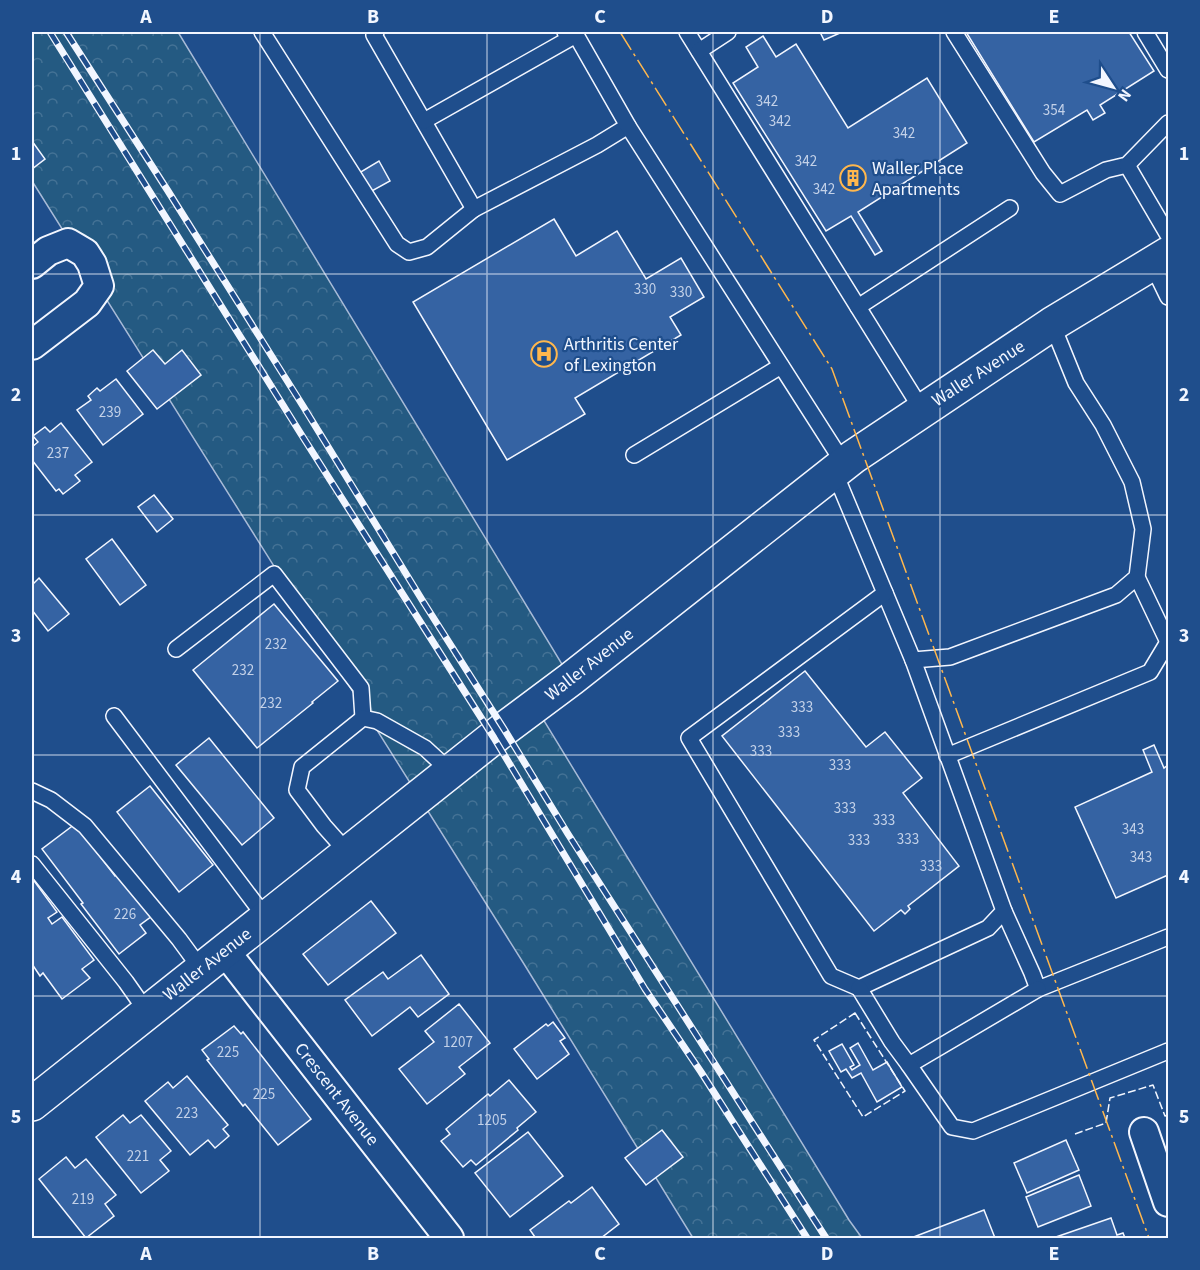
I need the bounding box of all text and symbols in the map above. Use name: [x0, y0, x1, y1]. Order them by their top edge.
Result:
text: A: [139, 3, 152, 31]
text: B: [367, 3, 379, 31]
text: C: [594, 3, 606, 31]
text: D: [821, 3, 833, 31]
text: E: [1049, 3, 1059, 31]
north arrow: [1083, 57, 1143, 117]
text: N: [1112, 84, 1136, 106]
house number: 342: [756, 91, 778, 112]
house number: 354: [1043, 100, 1066, 121]
house number: 342: [769, 111, 791, 132]
house number: 342: [893, 123, 915, 144]
text: 1: [11, 140, 21, 168]
text: 1: [1179, 140, 1189, 168]
house number: 342: [795, 151, 817, 172]
place label: Waller Place Apartments: [872, 156, 964, 202]
building icon: Waller Place Apartments: [838, 163, 868, 193]
house number: 342: [813, 179, 835, 200]
house number: 330: [634, 279, 656, 300]
house number: 330: [670, 282, 692, 303]
place label: Arthritis Center of Lexington: [564, 332, 679, 378]
street label: Waller Avenue: [927, 334, 1030, 413]
hospital icon: Arthritis Center of Lexington: [529, 339, 559, 369]
text: 2: [11, 381, 21, 409]
text: 2: [1179, 381, 1189, 409]
house number: 239: [99, 402, 121, 423]
house number: 237: [47, 443, 69, 464]
text: 3: [11, 622, 21, 650]
street label: Waller Avenue: [540, 622, 639, 707]
text: 3: [1179, 622, 1189, 650]
house number: 232: [265, 634, 287, 655]
house number: 232: [232, 660, 254, 681]
house number: 232: [260, 693, 282, 714]
house number: 333: [791, 697, 813, 718]
house number: 333: [778, 722, 800, 743]
house number: 333: [750, 741, 772, 762]
house number: 333: [829, 755, 851, 776]
house number: 333: [834, 798, 856, 819]
house number: 333: [873, 810, 895, 831]
house number: 343: [1122, 819, 1144, 840]
house number: 333: [897, 829, 919, 850]
house number: 333: [848, 830, 870, 851]
house number: 343: [1130, 847, 1152, 868]
house number: 333: [920, 856, 942, 877]
text: 4: [11, 863, 22, 891]
text: 4: [1179, 863, 1190, 891]
house number: 226: [114, 904, 136, 925]
street label: Waller Avenue: [158, 922, 257, 1007]
house number: 1207: [443, 1032, 473, 1053]
street label: Crescent Avenue: [288, 1038, 385, 1151]
house number: 225: [217, 1042, 239, 1063]
house number: 225: [253, 1084, 275, 1105]
text: 5: [11, 1103, 21, 1131]
house number: 223: [176, 1103, 198, 1124]
text: 5: [1179, 1103, 1189, 1131]
house number: 1205: [477, 1110, 507, 1131]
house number: 221: [127, 1146, 149, 1167]
house number: 219: [72, 1189, 94, 1210]
text: A: [139, 1240, 152, 1268]
text: B: [367, 1240, 379, 1268]
text: C: [594, 1240, 606, 1268]
text: D: [821, 1240, 833, 1268]
text: E: [1049, 1240, 1059, 1268]

